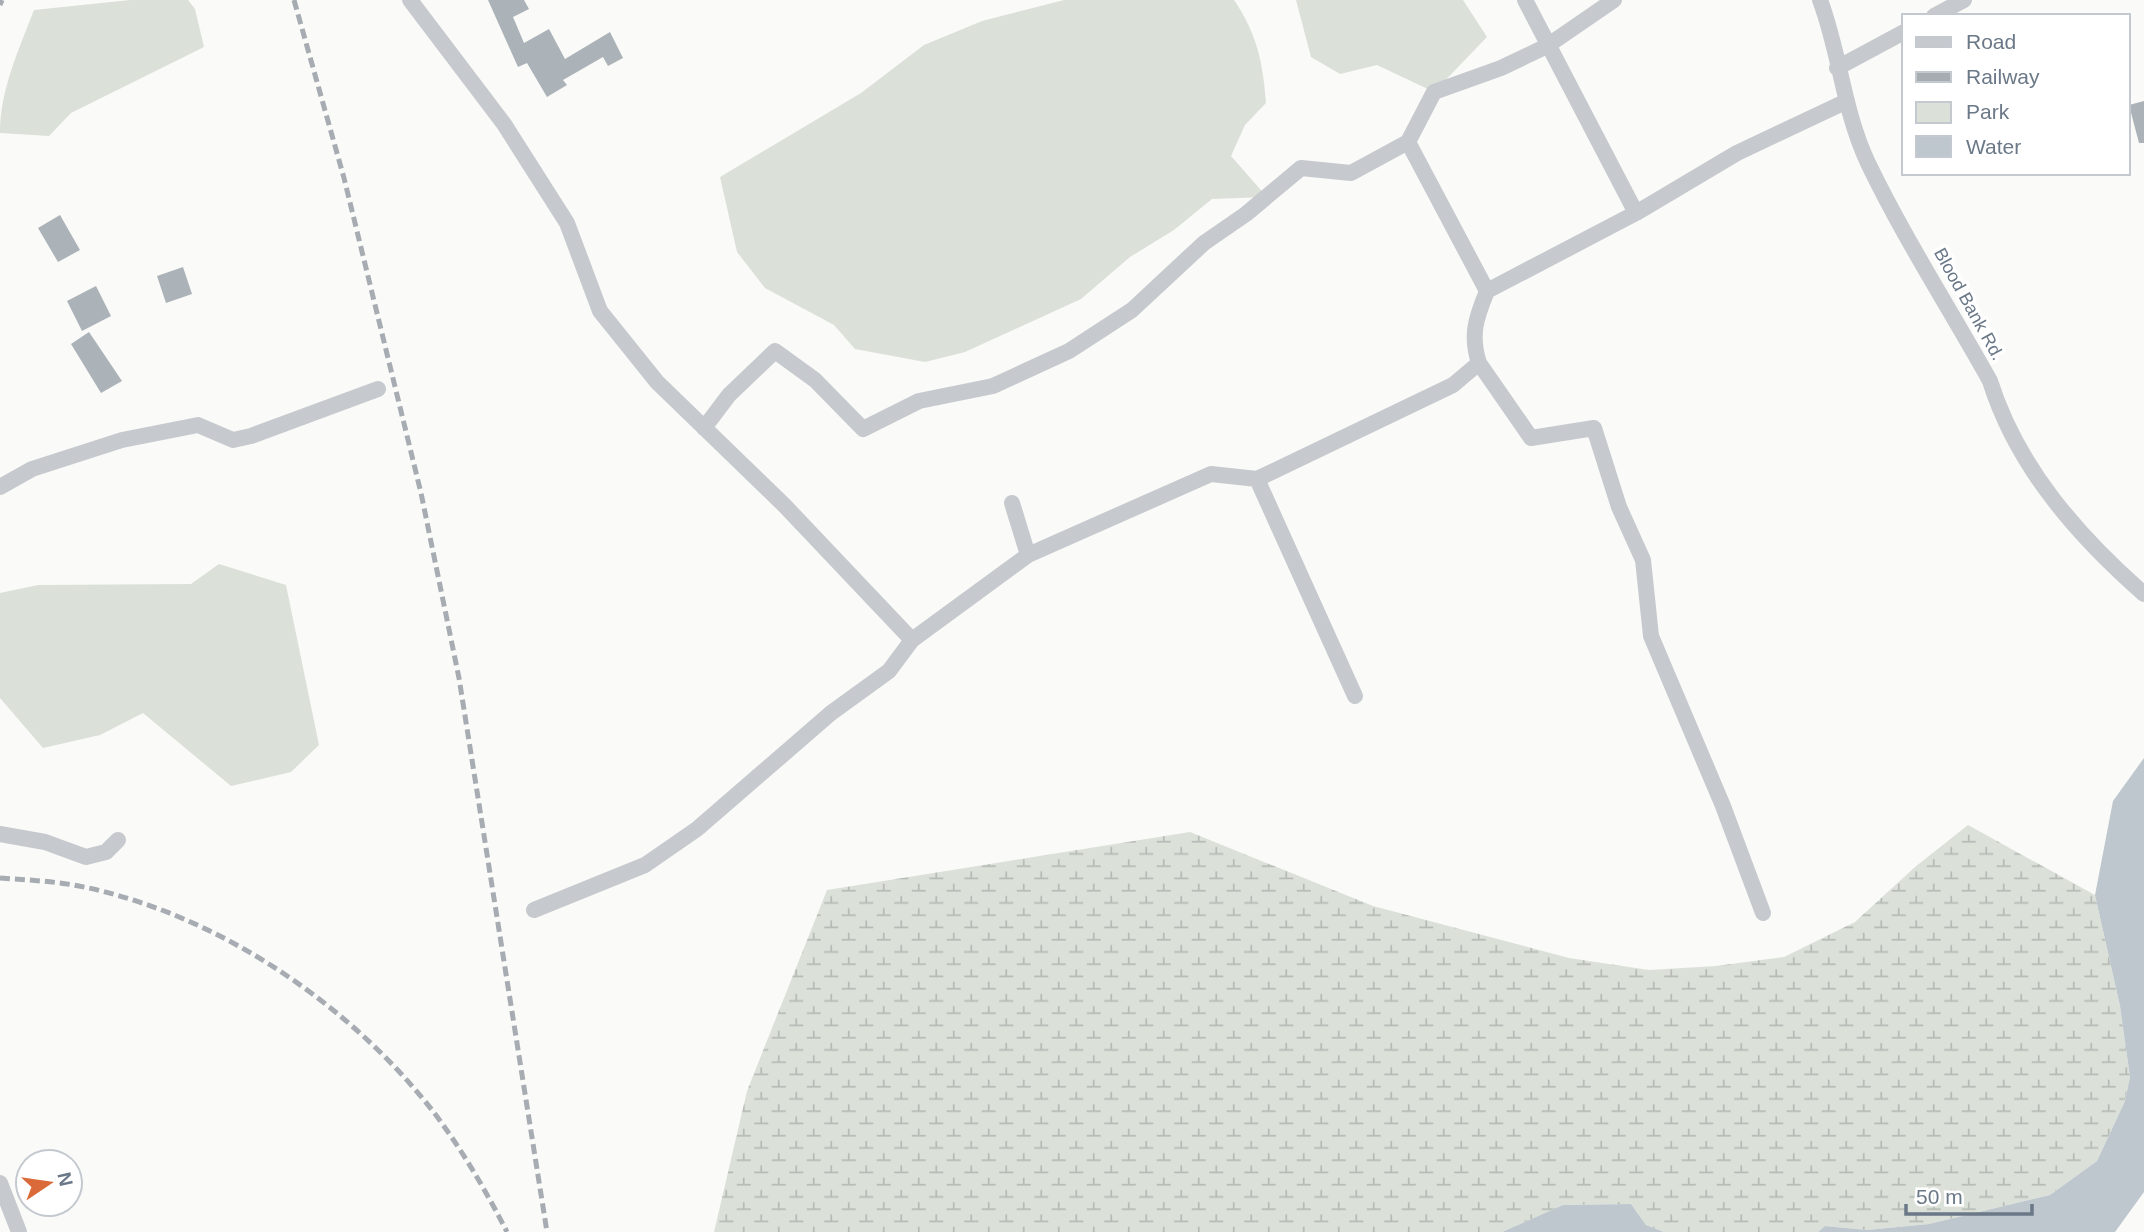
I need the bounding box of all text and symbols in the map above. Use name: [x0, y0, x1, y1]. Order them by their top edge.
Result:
legend: [1902, 14, 2130, 175]
text: Road: [1966, 30, 2016, 53]
text: Railway: [1966, 65, 2040, 88]
text: Park: [1966, 100, 2010, 123]
text: Water: [1966, 135, 2021, 158]
street label: Blood Bank Rd.: [1930, 244, 2008, 364]
north arrow: [14, 1148, 84, 1218]
text: N: [53, 1170, 77, 1188]
scale bar: [1906, 1172, 2032, 1216]
text: 50 m: [1916, 1185, 1963, 1208]

